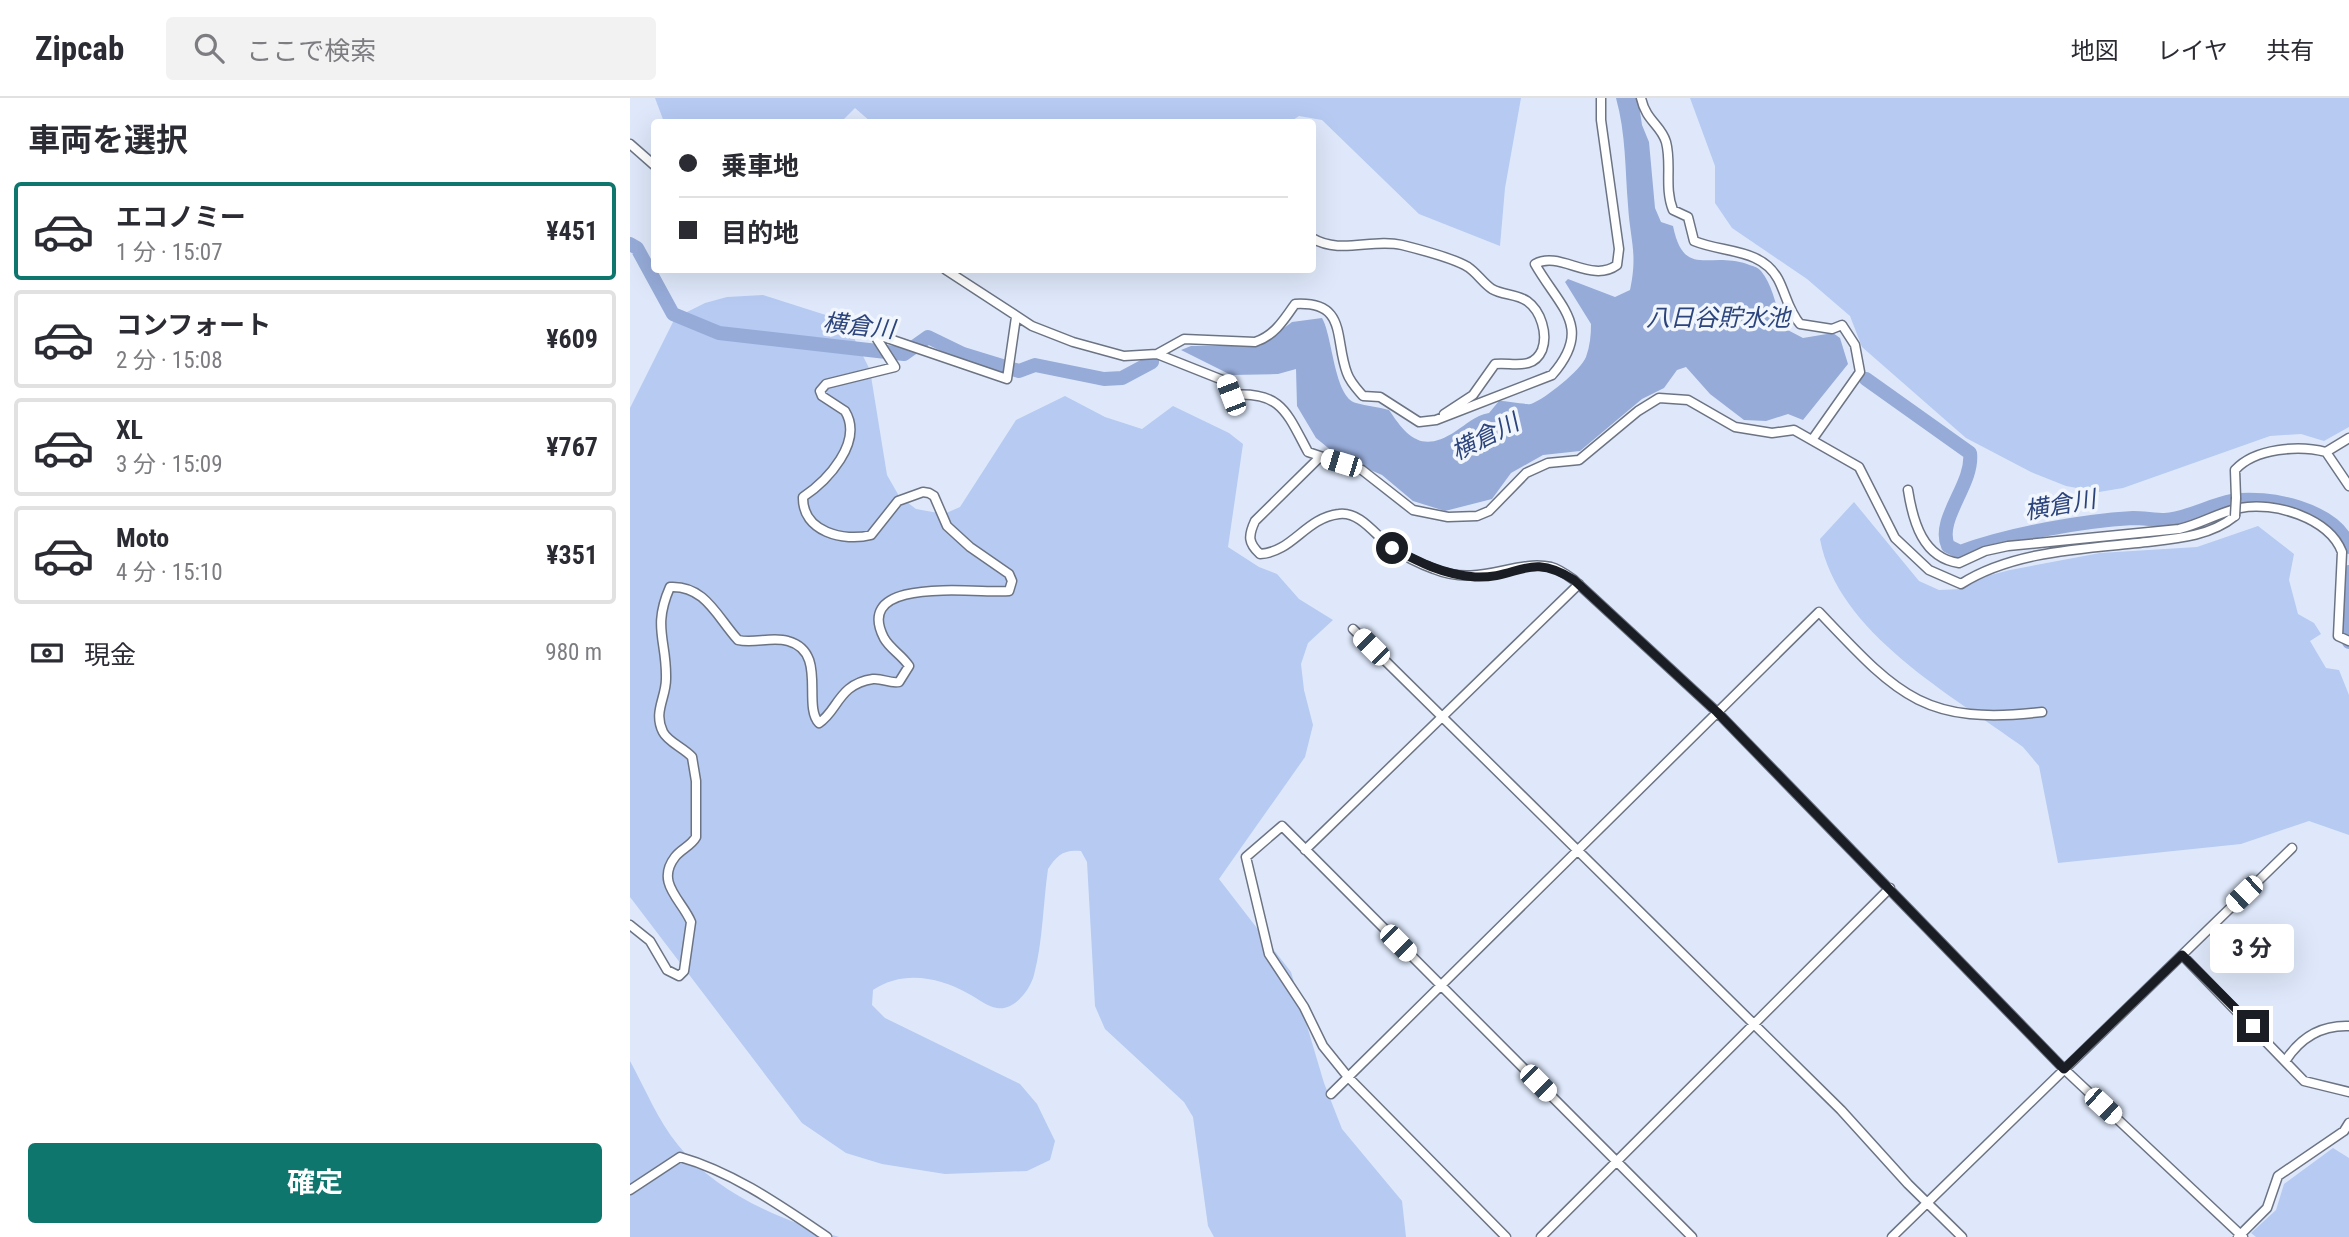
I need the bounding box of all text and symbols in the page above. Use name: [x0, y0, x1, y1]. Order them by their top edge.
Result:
search box: [166, 17, 656, 80]
text: Zipcab: [35, 29, 124, 68]
icon: search: [190, 29, 228, 67]
text: ここで検索: [246, 36, 376, 66]
text: 地図: [2071, 37, 2119, 65]
text: レイヤ: [2157, 37, 2228, 65]
text: 共有: [2266, 37, 2314, 65]
text: 車両を選択: [28, 121, 188, 159]
text: 乗車地: [721, 151, 799, 181]
icon: car: [32, 200, 95, 263]
text: エコノミー: [116, 202, 246, 232]
text: ¥451: [546, 216, 598, 246]
text: 目的地: [721, 218, 799, 248]
text: 1 分 · 15:07: [116, 239, 223, 266]
water label: 八日谷貯水池: [1646, 304, 1792, 332]
icon: car: [32, 308, 95, 371]
water label: 横倉川: [822, 308, 899, 344]
text: コンフォート: [116, 310, 271, 340]
text: ¥609: [546, 324, 598, 354]
text: 2 分 · 15:08: [116, 347, 223, 374]
car: [1214, 372, 1249, 418]
water label: 横倉川: [1447, 407, 1526, 466]
text: XL: [116, 415, 143, 445]
icon: car: [32, 416, 95, 479]
text: ¥767: [546, 432, 598, 462]
car: [1318, 447, 1365, 479]
text: 3 分 · 15:09: [116, 451, 223, 478]
water label: 横倉川: [2022, 484, 2101, 525]
text: Moto: [116, 523, 169, 553]
icon: car: [32, 524, 95, 587]
route start: [1376, 532, 1408, 564]
text: ¥351: [546, 540, 598, 570]
text: 4 分 · 15:10: [116, 559, 223, 586]
car: [1349, 625, 1394, 669]
icon: cash: [28, 634, 66, 672]
text: 980 m: [545, 639, 602, 666]
text: 現金: [84, 640, 136, 670]
car: [2222, 872, 2267, 916]
car: [1376, 921, 1421, 965]
callout: 3 分: [2211, 925, 2295, 974]
text: 3 分: [2232, 935, 2272, 962]
route end: [2237, 1010, 2269, 1042]
car: [1516, 1061, 1561, 1105]
car: [2081, 1084, 2126, 1128]
button: 確定: [28, 1143, 602, 1223]

